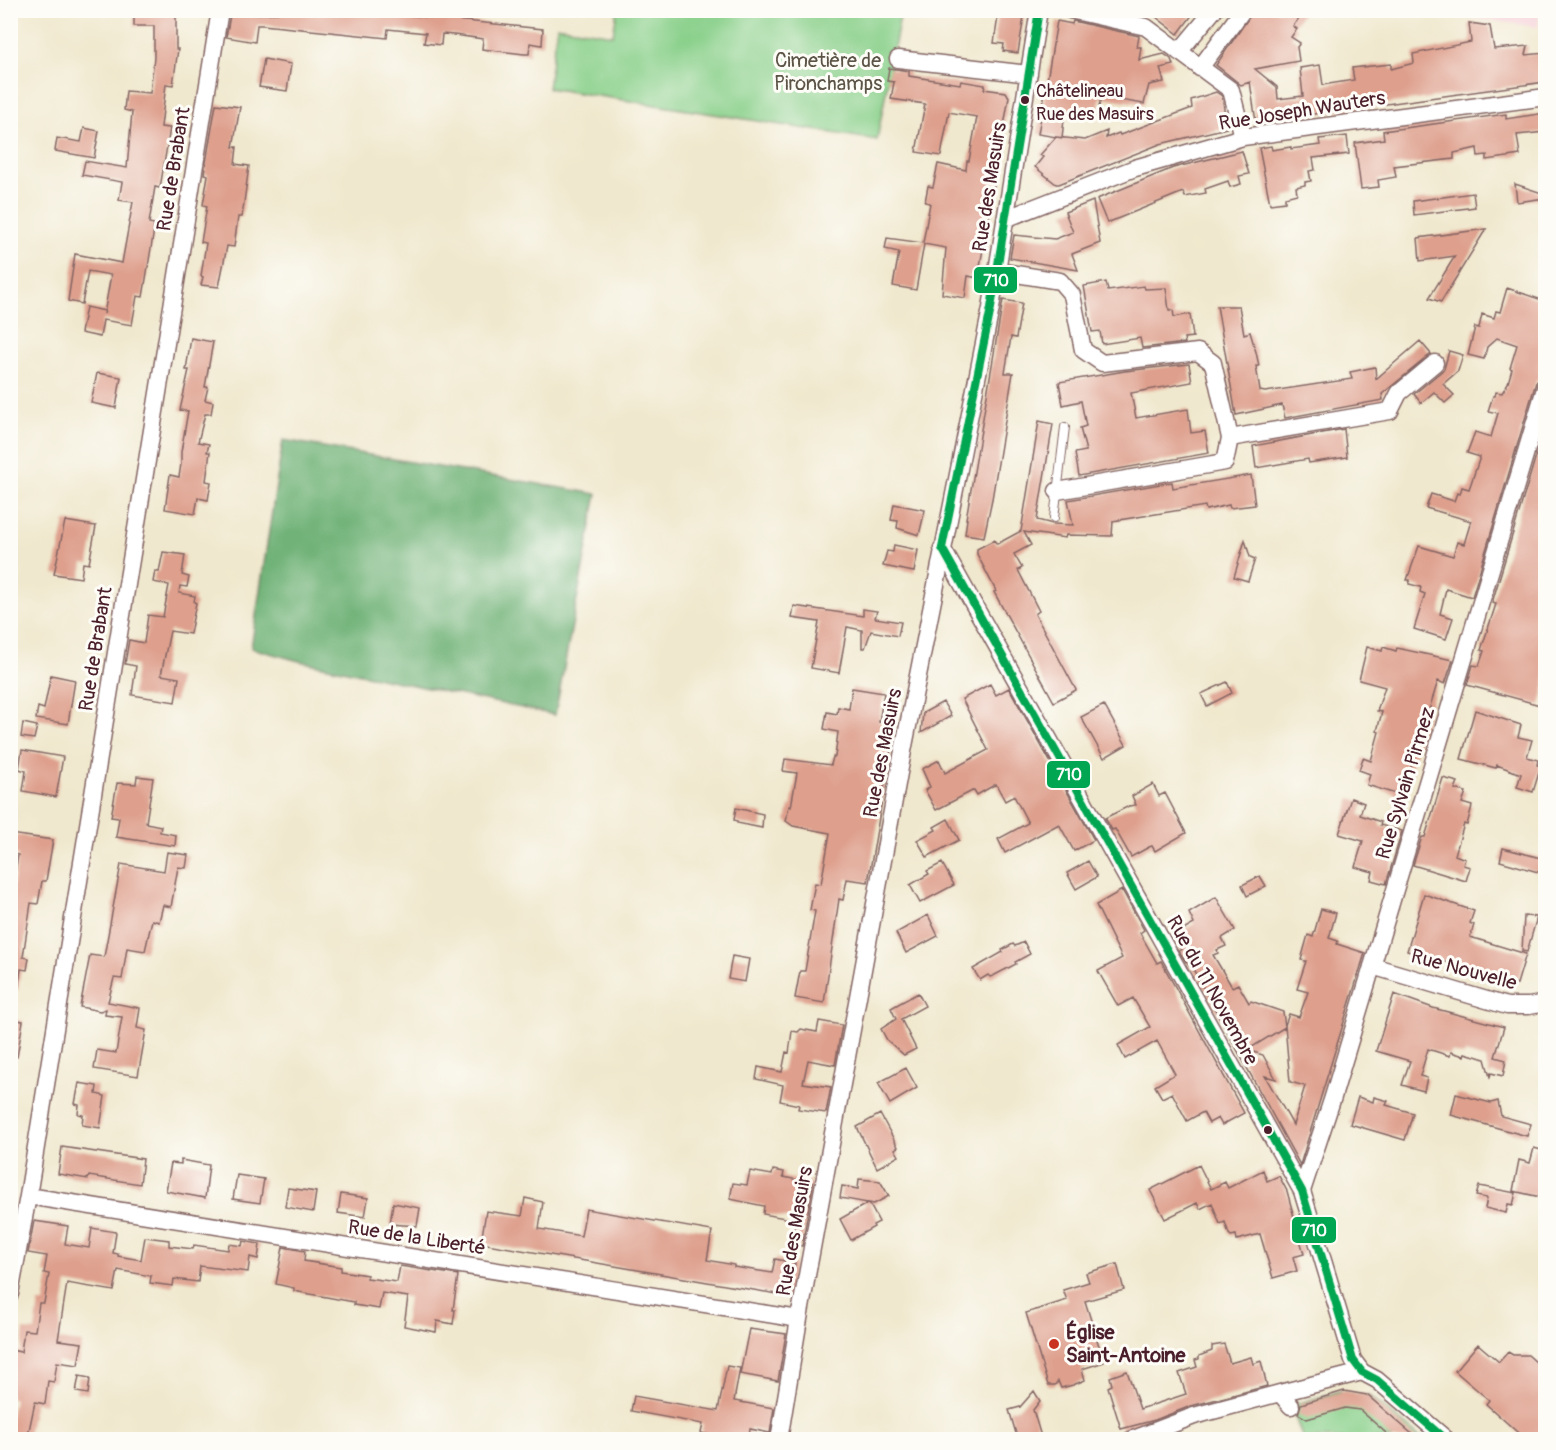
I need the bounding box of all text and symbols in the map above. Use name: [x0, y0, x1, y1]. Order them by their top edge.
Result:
park label: Cimetière de Pironchamps: [774, 48, 882, 96]
place label: Châtelineau Rue des Masuirs: [1036, 80, 1154, 126]
street label: Rue Joseph Wauters: [1217, 85, 1387, 136]
marker: Châtelineau Rue des Masuirs: [1019, 94, 1031, 106]
street label: Rue de Brabant: [151, 104, 196, 233]
street label: Rue des Masuirs: [967, 120, 1012, 254]
line badge: 710: [973, 266, 1018, 294]
text: 710: [983, 271, 1009, 291]
street label: Rue de Brabant: [73, 584, 118, 713]
street label: Rue des Masuirs: [858, 686, 907, 820]
street label: Rue Sylvain Pirmez: [1370, 704, 1441, 862]
line badge: 710: [1046, 760, 1091, 789]
text: 710: [1056, 765, 1082, 785]
street label: Rue du 11 Novembre: [1161, 911, 1264, 1070]
street label: Rue Nouvelle: [1408, 943, 1520, 996]
unlabelled marker: [1262, 1124, 1274, 1136]
street label: Rue des Masuirs: [771, 1164, 818, 1298]
street label: Rue de la Liberté: [346, 1214, 487, 1261]
line badge: 710: [1291, 1216, 1337, 1244]
text: 710: [1301, 1221, 1327, 1241]
place label: Église Saint-Antoine: [1066, 1320, 1187, 1368]
marker: Église Saint-Antoine: [1047, 1337, 1061, 1351]

